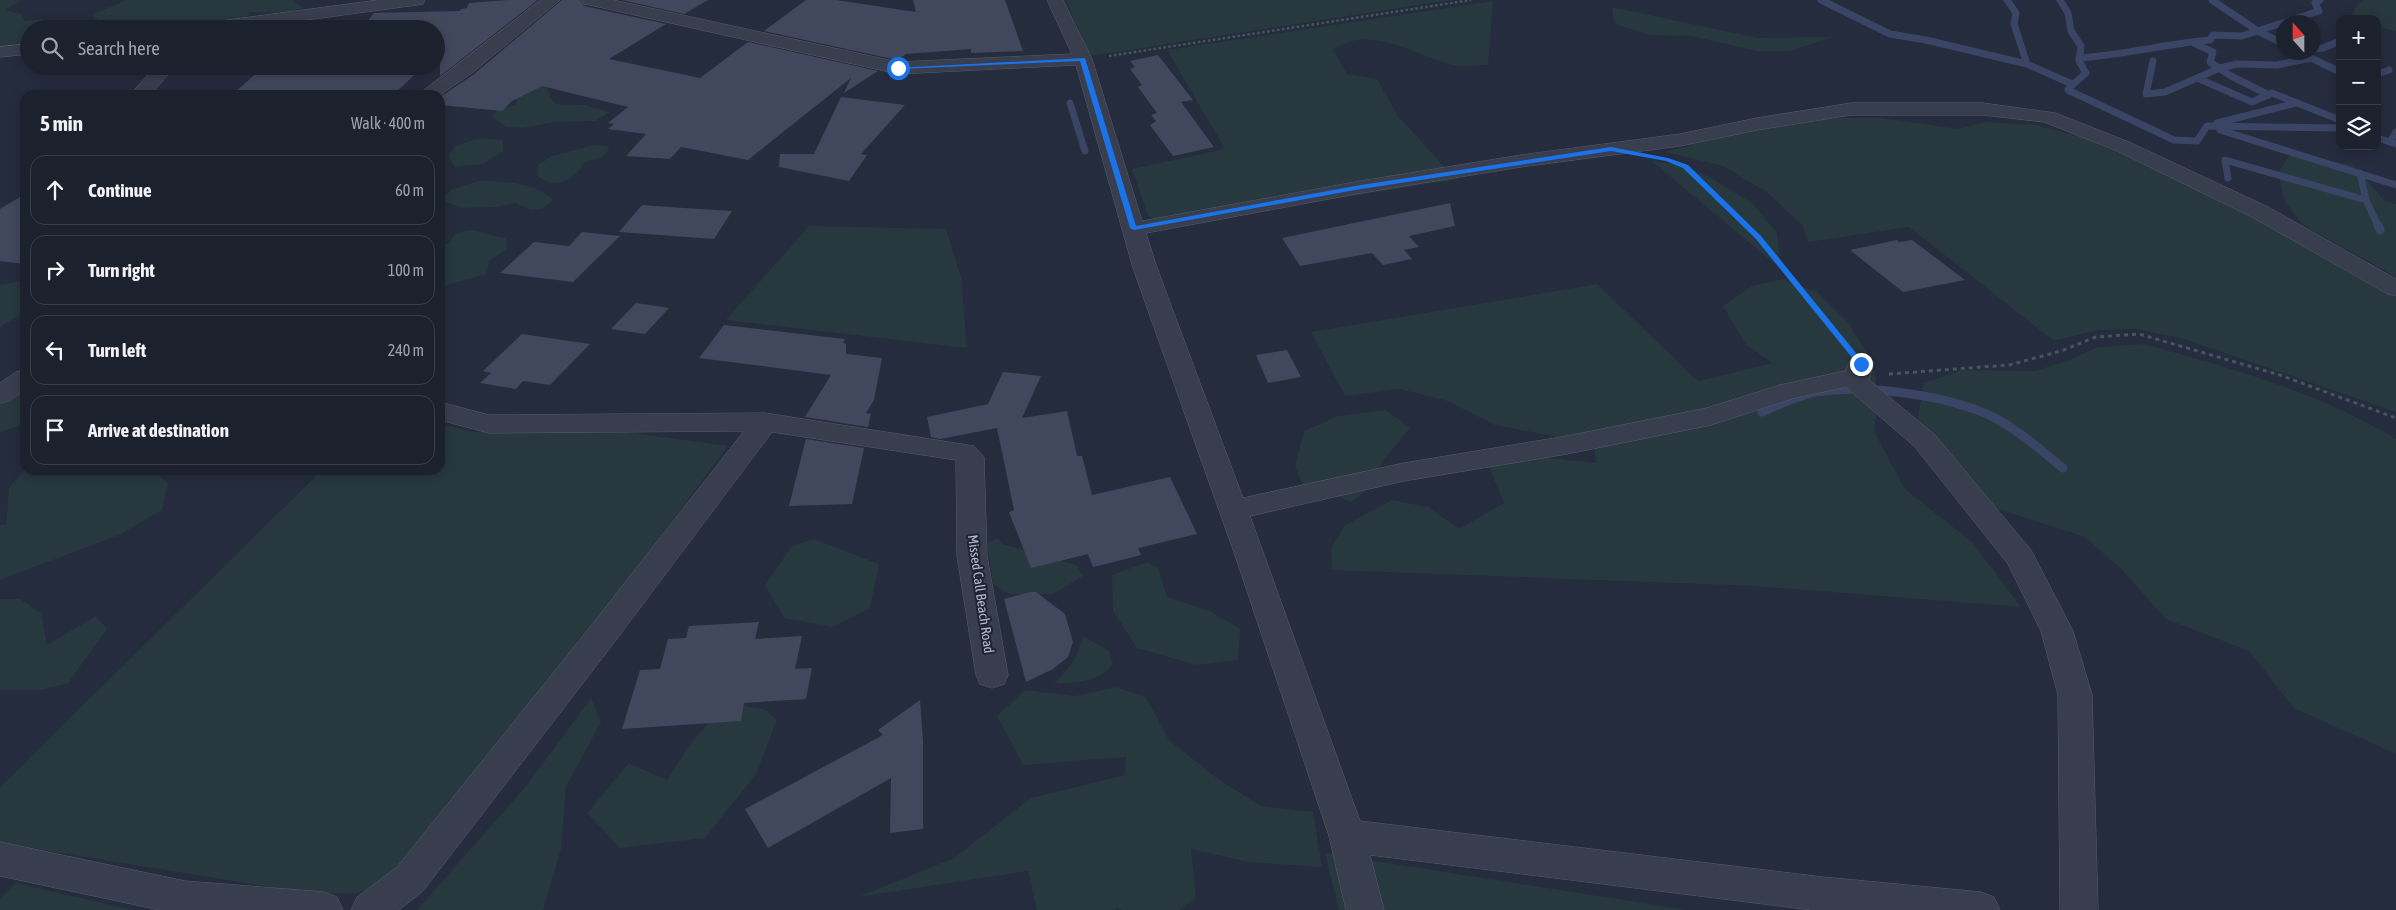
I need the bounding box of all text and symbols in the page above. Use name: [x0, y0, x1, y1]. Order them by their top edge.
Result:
north arrow: [2276, 15, 2321, 60]
map controls: [2336, 15, 2381, 150]
button: +: [2336, 15, 2381, 60]
search box: [20, 20, 445, 75]
icon: search: [38, 34, 66, 62]
text: Search here: [78, 37, 160, 59]
route start: [887, 57, 910, 80]
button: −: [2336, 60, 2381, 105]
button: layers: [2336, 105, 2381, 150]
text: 5 min: [40, 111, 83, 135]
text: Walk · 400 m: [351, 114, 425, 132]
icon: ahead: [41, 176, 69, 204]
text: Continue: [88, 179, 152, 201]
text: 60 m: [395, 181, 424, 199]
icon: right: [41, 256, 69, 284]
text: Turn right: [88, 259, 155, 281]
text: 100 m: [388, 261, 424, 279]
icon: left: [41, 336, 69, 364]
text: Turn left: [88, 339, 146, 361]
text: 240 m: [388, 341, 424, 359]
route end: [1850, 353, 1873, 376]
icon: arrive: [41, 416, 69, 444]
text: Arrive at destination: [88, 419, 229, 441]
street label: Missed Call Beach Road: [965, 534, 997, 654]

